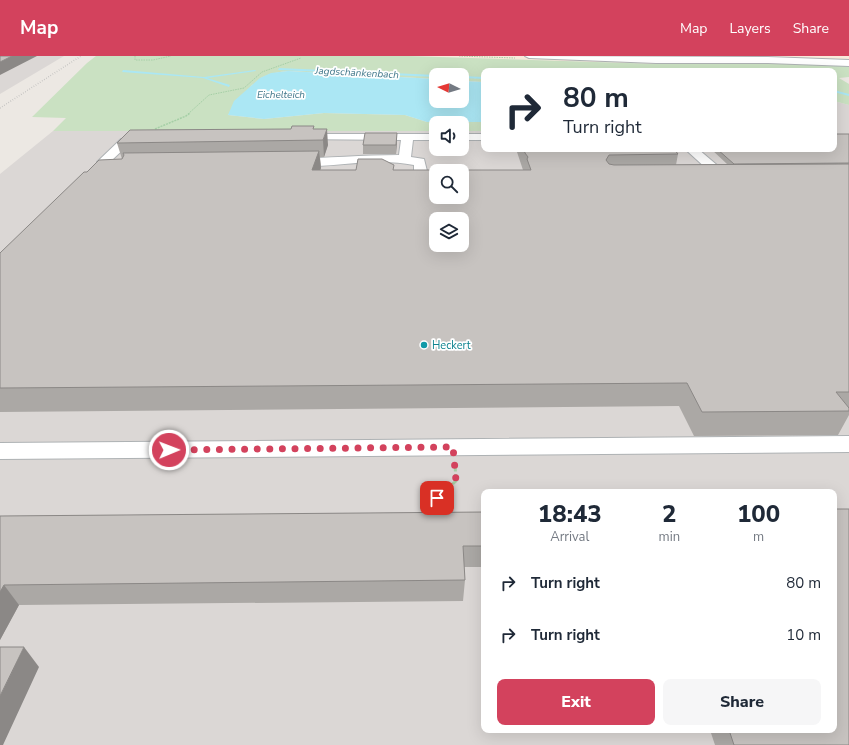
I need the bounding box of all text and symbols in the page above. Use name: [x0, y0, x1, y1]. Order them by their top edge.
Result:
text: Map: [20, 15, 58, 41]
text: Map: [680, 19, 707, 38]
text: Layers: [729, 19, 771, 38]
text: Share: [793, 19, 829, 38]
water label: Jagdschänkenbach: [314, 64, 399, 82]
north arrow: [429, 68, 469, 108]
map controls: [429, 68, 469, 252]
text: 80 m: [563, 79, 629, 117]
icon: right: [497, 84, 549, 136]
water label: Eichelteich: [257, 88, 305, 102]
text: Turn right: [563, 115, 642, 139]
button: sound: [429, 116, 469, 156]
button: search: [429, 164, 469, 204]
button: layers: [429, 212, 469, 252]
place label: Heckert: [432, 338, 471, 353]
marker: Heckert: [419, 340, 429, 350]
position arrow: [148, 429, 190, 471]
pin: [420, 481, 454, 515]
icon: arrive: [426, 487, 448, 509]
text: 18:43: [538, 498, 602, 530]
text: 2: [662, 498, 677, 530]
text: 100: [737, 498, 780, 530]
text: Arrival: [550, 528, 589, 546]
text: min: [659, 528, 680, 546]
text: m: [753, 528, 764, 546]
icon: right: [497, 572, 519, 594]
text: Turn right: [531, 573, 600, 593]
text: 80 m: [786, 573, 821, 593]
icon: right: [497, 624, 519, 646]
text: Turn right: [531, 625, 600, 645]
text: 10 m: [786, 625, 821, 645]
button: Exit: [497, 679, 655, 725]
button: Share: [663, 679, 821, 725]

